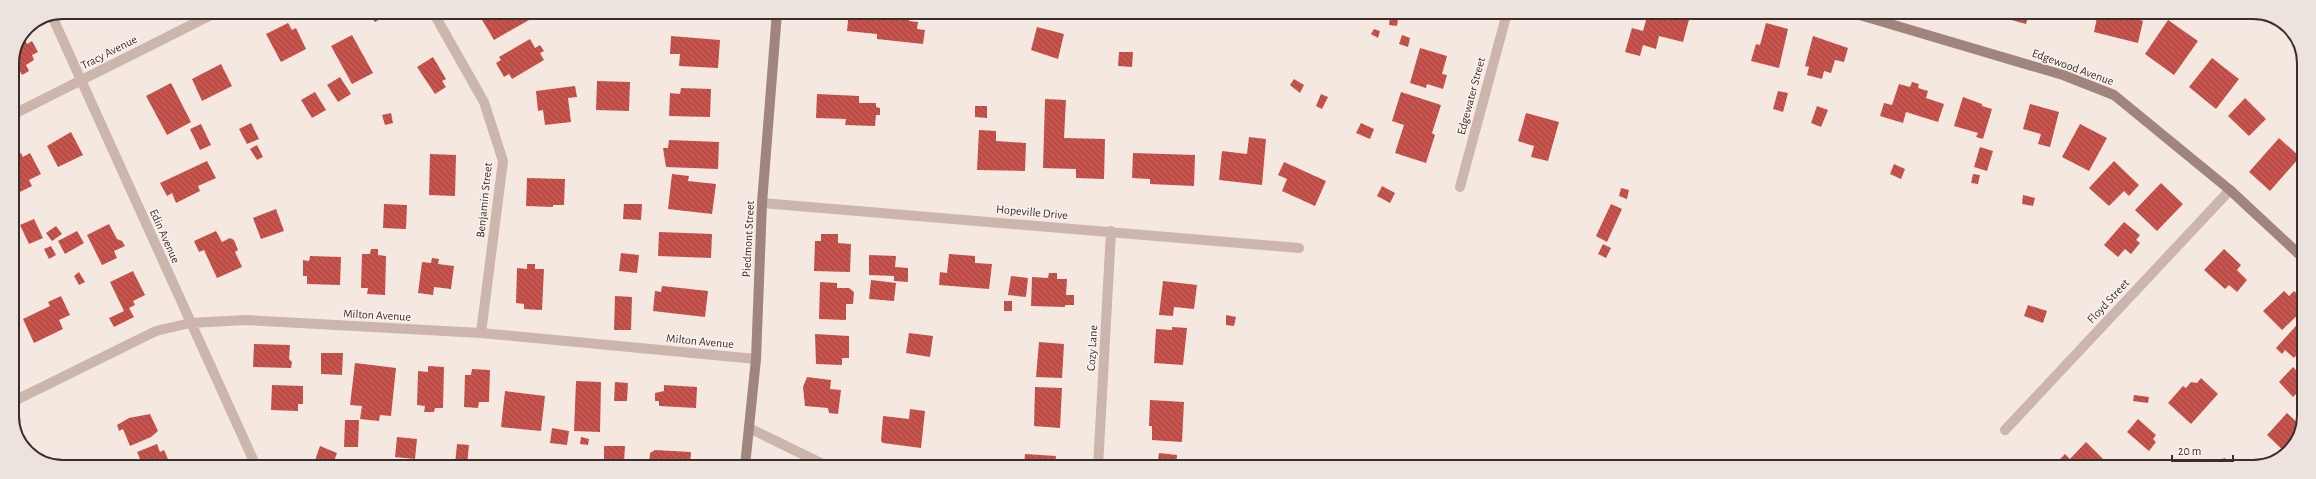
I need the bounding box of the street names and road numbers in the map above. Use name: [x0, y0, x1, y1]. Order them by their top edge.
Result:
street label: Tracy Avenue: [79, 33, 139, 72]
street label: Edgewood Avenue: [2031, 47, 2115, 87]
street label: Edgewater Street: [1455, 56, 1487, 136]
street label: Benjamin Street: [474, 162, 495, 238]
street label: Piedmont Street: [740, 200, 756, 278]
street label: Hopeville Drive: [996, 203, 1068, 221]
street label: Edin Avenue: [148, 207, 182, 265]
street label: Floyd Street: [2085, 277, 2132, 326]
street label: Milton Avenue: [343, 307, 411, 323]
street label: Cozy Lane: [1085, 325, 1100, 371]
street label: Milton Avenue: [666, 332, 734, 350]

